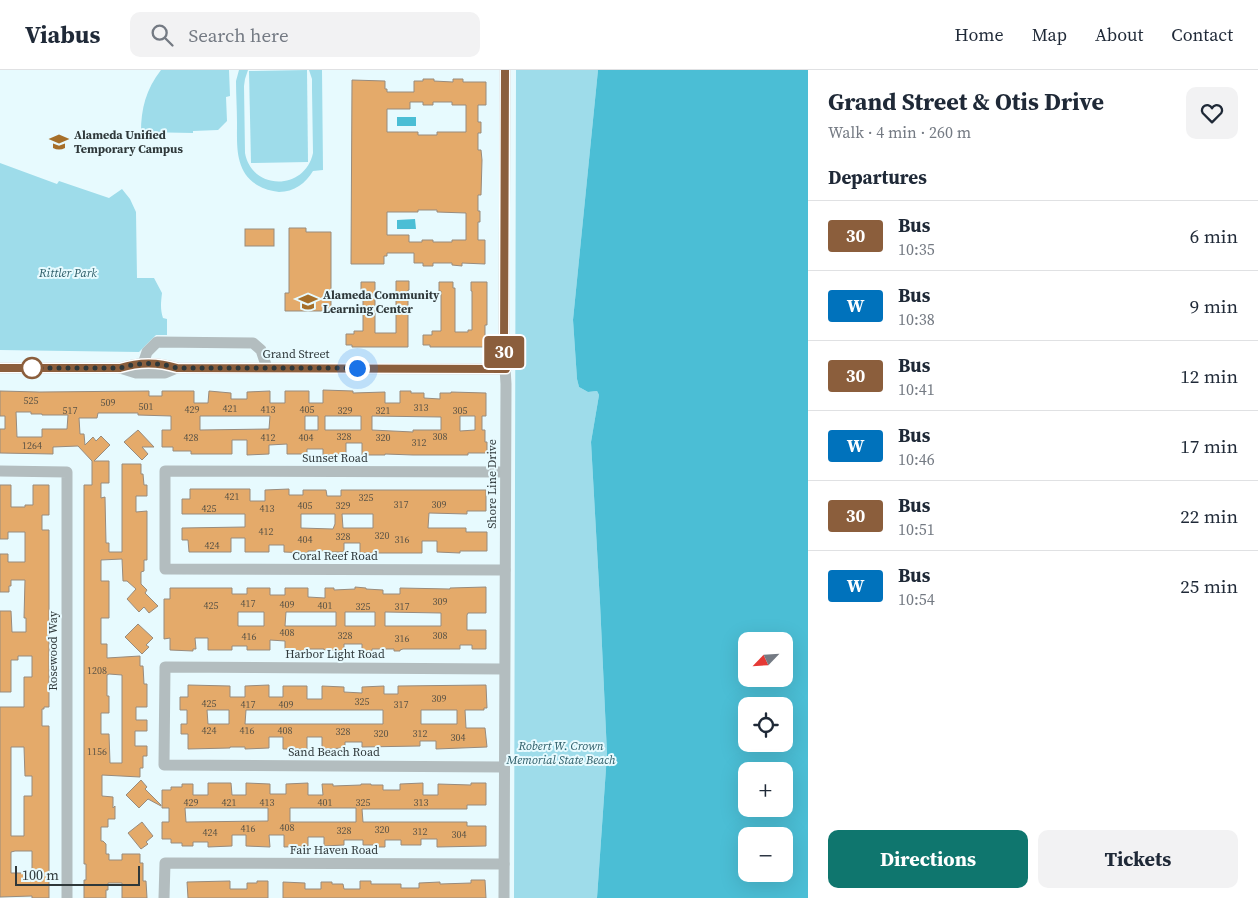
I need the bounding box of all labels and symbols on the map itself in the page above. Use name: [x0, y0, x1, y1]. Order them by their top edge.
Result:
place label: Alameda Unified Temporary Campus: [74, 127, 183, 157]
school or university icon: Alameda Unified Temporary Campus: [48, 131, 70, 153]
park label: Rittler Park: [38, 265, 97, 281]
place label: Alameda Community Learning Center: [323, 287, 440, 317]
school or university icon: Alameda Community Learning Center: [297, 291, 319, 313]
line badge: 30: [482, 336, 526, 368]
street label: Grand Street: [262, 346, 330, 362]
your location: [345, 356, 370, 381]
unlabelled marker: [21, 357, 43, 379]
house number: 525: [24, 394, 39, 407]
house number: 509: [101, 396, 116, 409]
house number: 501: [139, 400, 154, 413]
house number: 313: [414, 401, 429, 414]
house number: 421: [223, 402, 238, 415]
house number: 429: [185, 403, 200, 416]
house number: 413: [261, 403, 276, 416]
house number: 405: [300, 403, 315, 416]
house number: 517: [63, 404, 78, 417]
house number: 329: [338, 404, 353, 417]
house number: 321: [376, 404, 391, 417]
house number: 305: [453, 404, 468, 417]
house number: 328: [337, 430, 352, 443]
house number: 308: [433, 430, 448, 443]
house number: 428: [184, 431, 199, 444]
house number: 412: [261, 431, 276, 444]
house number: 404: [299, 431, 314, 444]
house number: 320: [376, 431, 391, 444]
house number: 312: [412, 436, 427, 449]
house number: 1264: [22, 439, 42, 452]
street label: Shore Line Drive: [484, 439, 500, 529]
street label: Sunset Road: [302, 450, 368, 466]
house number: 421: [225, 490, 240, 503]
house number: 325: [359, 491, 374, 504]
house number: 317: [394, 498, 409, 511]
house number: 309: [432, 498, 447, 511]
house number: 405: [298, 499, 313, 512]
house number: 329: [336, 499, 351, 512]
house number: 425: [202, 502, 217, 515]
house number: 413: [260, 502, 275, 515]
house number: 412: [259, 525, 274, 538]
house number: 320: [375, 529, 390, 542]
house number: 328: [336, 530, 351, 543]
house number: 404: [298, 533, 313, 546]
house number: 316: [395, 533, 410, 546]
house number: 424: [205, 539, 220, 552]
street label: Coral Reef Road: [292, 548, 378, 564]
house number: 309: [433, 595, 448, 608]
house number: 417: [241, 597, 256, 610]
house number: 409: [280, 598, 295, 611]
house number: 425: [204, 599, 219, 612]
house number: 401: [318, 599, 333, 612]
house number: 325: [356, 600, 371, 613]
house number: 317: [395, 600, 410, 613]
street label: Rosewood Way: [45, 610, 61, 691]
house number: 408: [280, 626, 295, 639]
house number: 328: [338, 629, 353, 642]
house number: 308: [433, 629, 448, 642]
house number: 416: [242, 630, 257, 643]
house number: 316: [395, 632, 410, 645]
north arrow: [738, 632, 792, 688]
street label: Harbor Light Road: [285, 646, 385, 662]
house number: 1208: [87, 664, 107, 677]
house number: 309: [432, 692, 447, 705]
house number: 325: [355, 695, 370, 708]
house number: 425: [202, 697, 217, 710]
house number: 417: [241, 698, 256, 711]
house number: 409: [279, 698, 294, 711]
house number: 317: [394, 698, 409, 711]
house number: 424: [202, 724, 217, 737]
house number: 416: [240, 724, 255, 737]
house number: 408: [278, 724, 293, 737]
house number: 328: [336, 725, 351, 738]
house number: 320: [374, 727, 389, 740]
house number: 312: [413, 727, 428, 740]
house number: 304: [451, 731, 466, 744]
park label: Robert W. Crown Memorial State Beach: [505, 738, 616, 768]
street label: Sand Beach Road: [288, 744, 380, 760]
house number: 1156: [87, 745, 107, 758]
house number: 429: [184, 796, 199, 809]
house number: 421: [222, 796, 237, 809]
house number: 413: [260, 796, 275, 809]
house number: 401: [318, 796, 333, 809]
house number: 325: [356, 796, 371, 809]
house number: 313: [414, 796, 429, 809]
house number: 408: [280, 821, 295, 834]
house number: 416: [241, 822, 256, 835]
house number: 320: [375, 823, 390, 836]
house number: 328: [337, 824, 352, 837]
house number: 312: [413, 825, 428, 838]
house number: 424: [203, 826, 218, 839]
house number: 304: [452, 828, 467, 841]
street label: Fair Haven Road: [290, 842, 378, 858]
scale bar: [15, 863, 140, 886]

